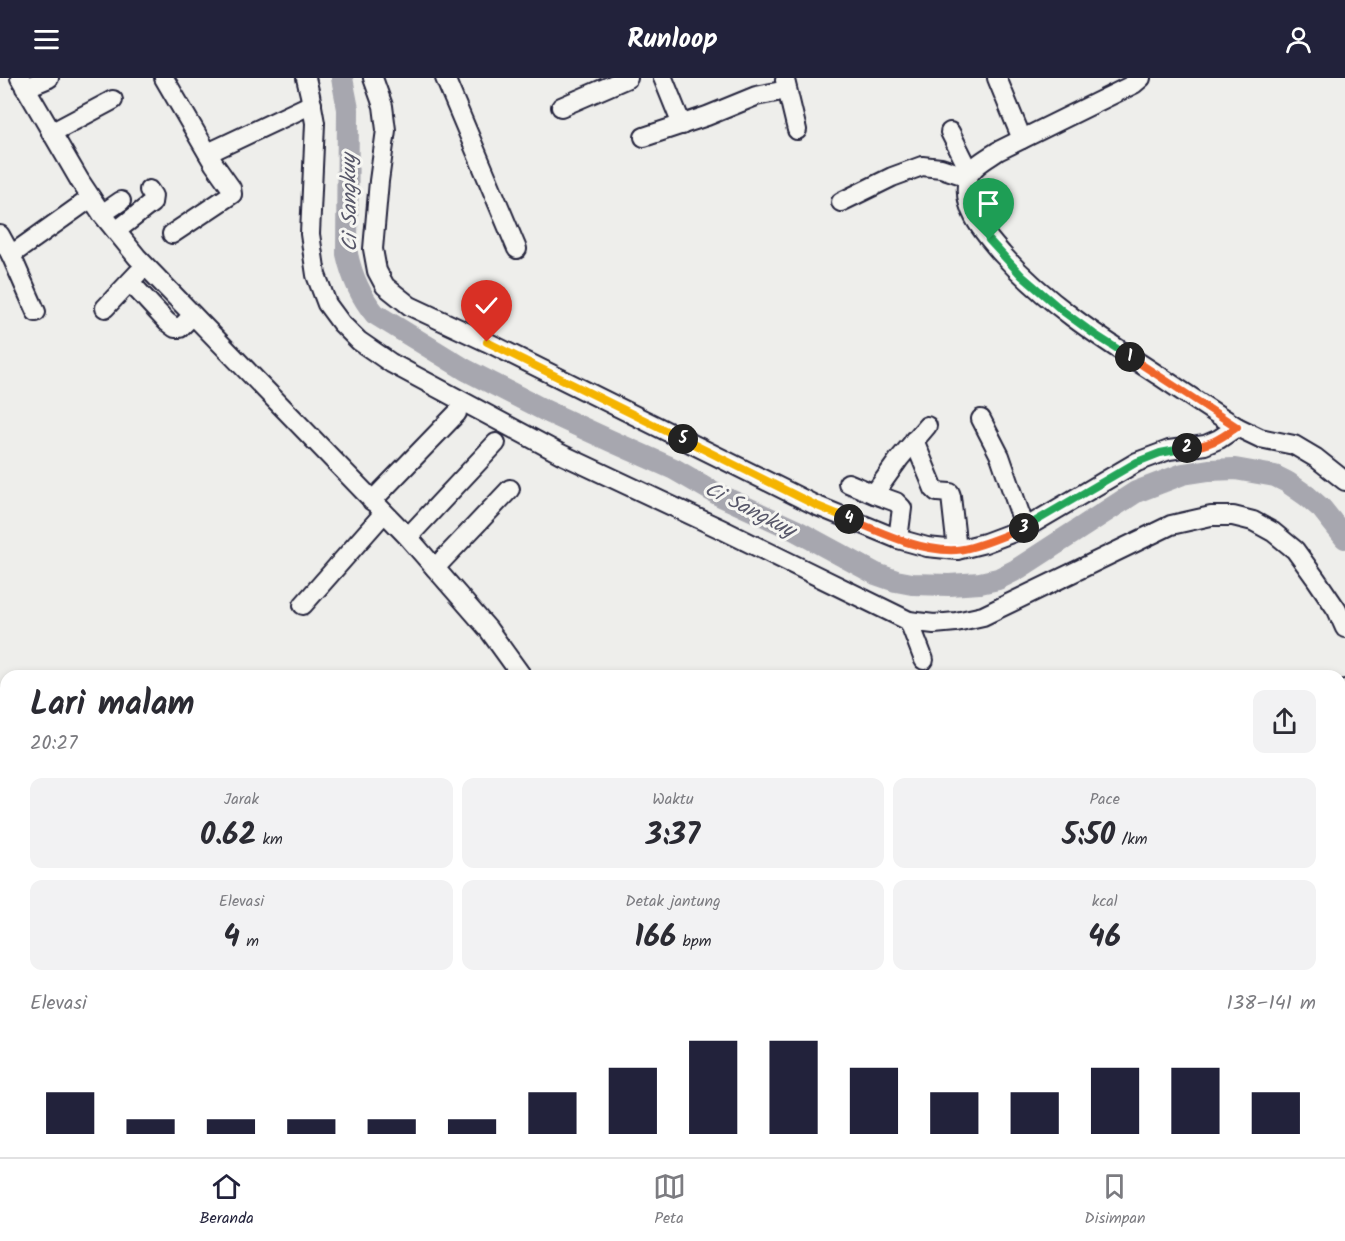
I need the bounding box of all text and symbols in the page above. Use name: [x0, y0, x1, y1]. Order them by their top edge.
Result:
text: Runloop: [627, 18, 718, 61]
icon: menu: [30, 23, 63, 56]
icon: person: [1282, 23, 1315, 56]
water label: Ci Sangkuy: [333, 151, 368, 252]
pin: [963, 178, 1014, 240]
icon: arrive: [972, 187, 1005, 220]
pin: [461, 280, 512, 342]
icon: check: [470, 289, 503, 322]
pin: 1: [1115, 342, 1145, 372]
text: 1: [1128, 344, 1132, 369]
pin: 5: [668, 424, 698, 454]
text: 5: [679, 426, 687, 451]
pin: 2: [1172, 433, 1202, 463]
text: 2: [1182, 435, 1192, 460]
water label: Ci Sangkuy: [698, 473, 803, 549]
pin: 4: [834, 504, 864, 534]
text: 4: [845, 506, 853, 531]
pin: 3: [1009, 513, 1039, 543]
text: 3: [1020, 515, 1028, 540]
text: Lari malam: [30, 679, 195, 732]
button: share: [1253, 690, 1316, 753]
text: 20:27: [30, 728, 77, 760]
text: Jarak: [224, 787, 259, 812]
text: Waktu: [652, 787, 694, 812]
text: Pace: [1089, 787, 1120, 812]
text: 0.62: [200, 812, 256, 860]
text: 3:37: [646, 812, 700, 860]
text: 5:50: [1062, 812, 1115, 860]
text: km: [256, 827, 283, 852]
text: /km: [1115, 827, 1147, 852]
text: Elevasi: [219, 889, 264, 914]
text: Detak jantung: [625, 889, 721, 914]
text: kcal: [1092, 889, 1118, 914]
text: 4: [224, 914, 240, 962]
text: 166: [635, 914, 676, 962]
text: 46: [1088, 914, 1121, 962]
text: m: [240, 929, 259, 954]
text: bpm: [676, 929, 711, 954]
text: Elevasi: [30, 988, 87, 1020]
text: 138–141 m: [1227, 988, 1316, 1020]
tab: Beranda: [199, 1170, 254, 1231]
tab: Peta: [653, 1170, 686, 1231]
tab: Disimpan: [1084, 1170, 1146, 1231]

